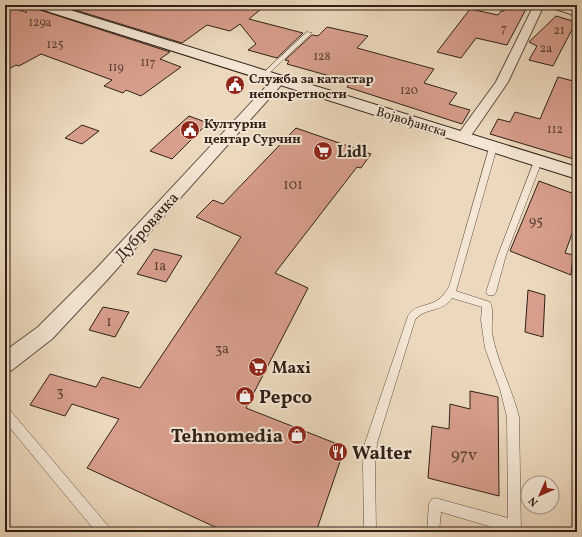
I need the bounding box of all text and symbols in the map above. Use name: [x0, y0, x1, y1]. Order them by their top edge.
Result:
house number: 129a: [28, 15, 52, 31]
house number: 7: [501, 21, 507, 37]
house number: 21: [553, 23, 565, 39]
house number: 125: [47, 37, 64, 53]
house number: 2a: [540, 41, 552, 57]
house number: 128: [313, 49, 331, 65]
house number: 117: [140, 55, 156, 71]
house number: 119: [108, 60, 124, 76]
place label: Служба за катастар непокретности: [249, 71, 374, 104]
public building icon: Служба за катастар непокретности: [224, 74, 246, 96]
house number: 120: [400, 83, 418, 99]
street label: Војвођанска: [374, 104, 449, 142]
place label: Културни центар Сурчин: [204, 116, 301, 149]
public building icon: Културни центар Сурчин: [179, 119, 201, 141]
house number: 112: [547, 122, 563, 138]
supermarket icon: Lidl: [312, 140, 334, 162]
place label: Lidl: [337, 142, 368, 164]
house number: 101: [283, 176, 303, 195]
street label: Дубровачка: [110, 188, 185, 267]
house number: 95: [529, 212, 543, 231]
house number: 1a: [154, 257, 166, 276]
house number: 1: [106, 313, 112, 332]
house number: 3a: [215, 340, 229, 359]
supermarket icon: Maxi: [247, 356, 269, 378]
place label: Maxi: [272, 358, 311, 380]
house number: 3: [56, 383, 64, 402]
shop icon: Pepco: [234, 385, 256, 407]
place label: Pepco: [259, 385, 312, 411]
place label: Tehnomedia: [171, 424, 283, 450]
shop icon: Tehnomedia: [286, 424, 308, 446]
restaurant icon: Walter: [327, 441, 349, 463]
place label: Walter: [352, 441, 412, 467]
house number: 97v: [451, 444, 477, 467]
north arrow: [520, 475, 560, 515]
text: N: [526, 493, 542, 509]

